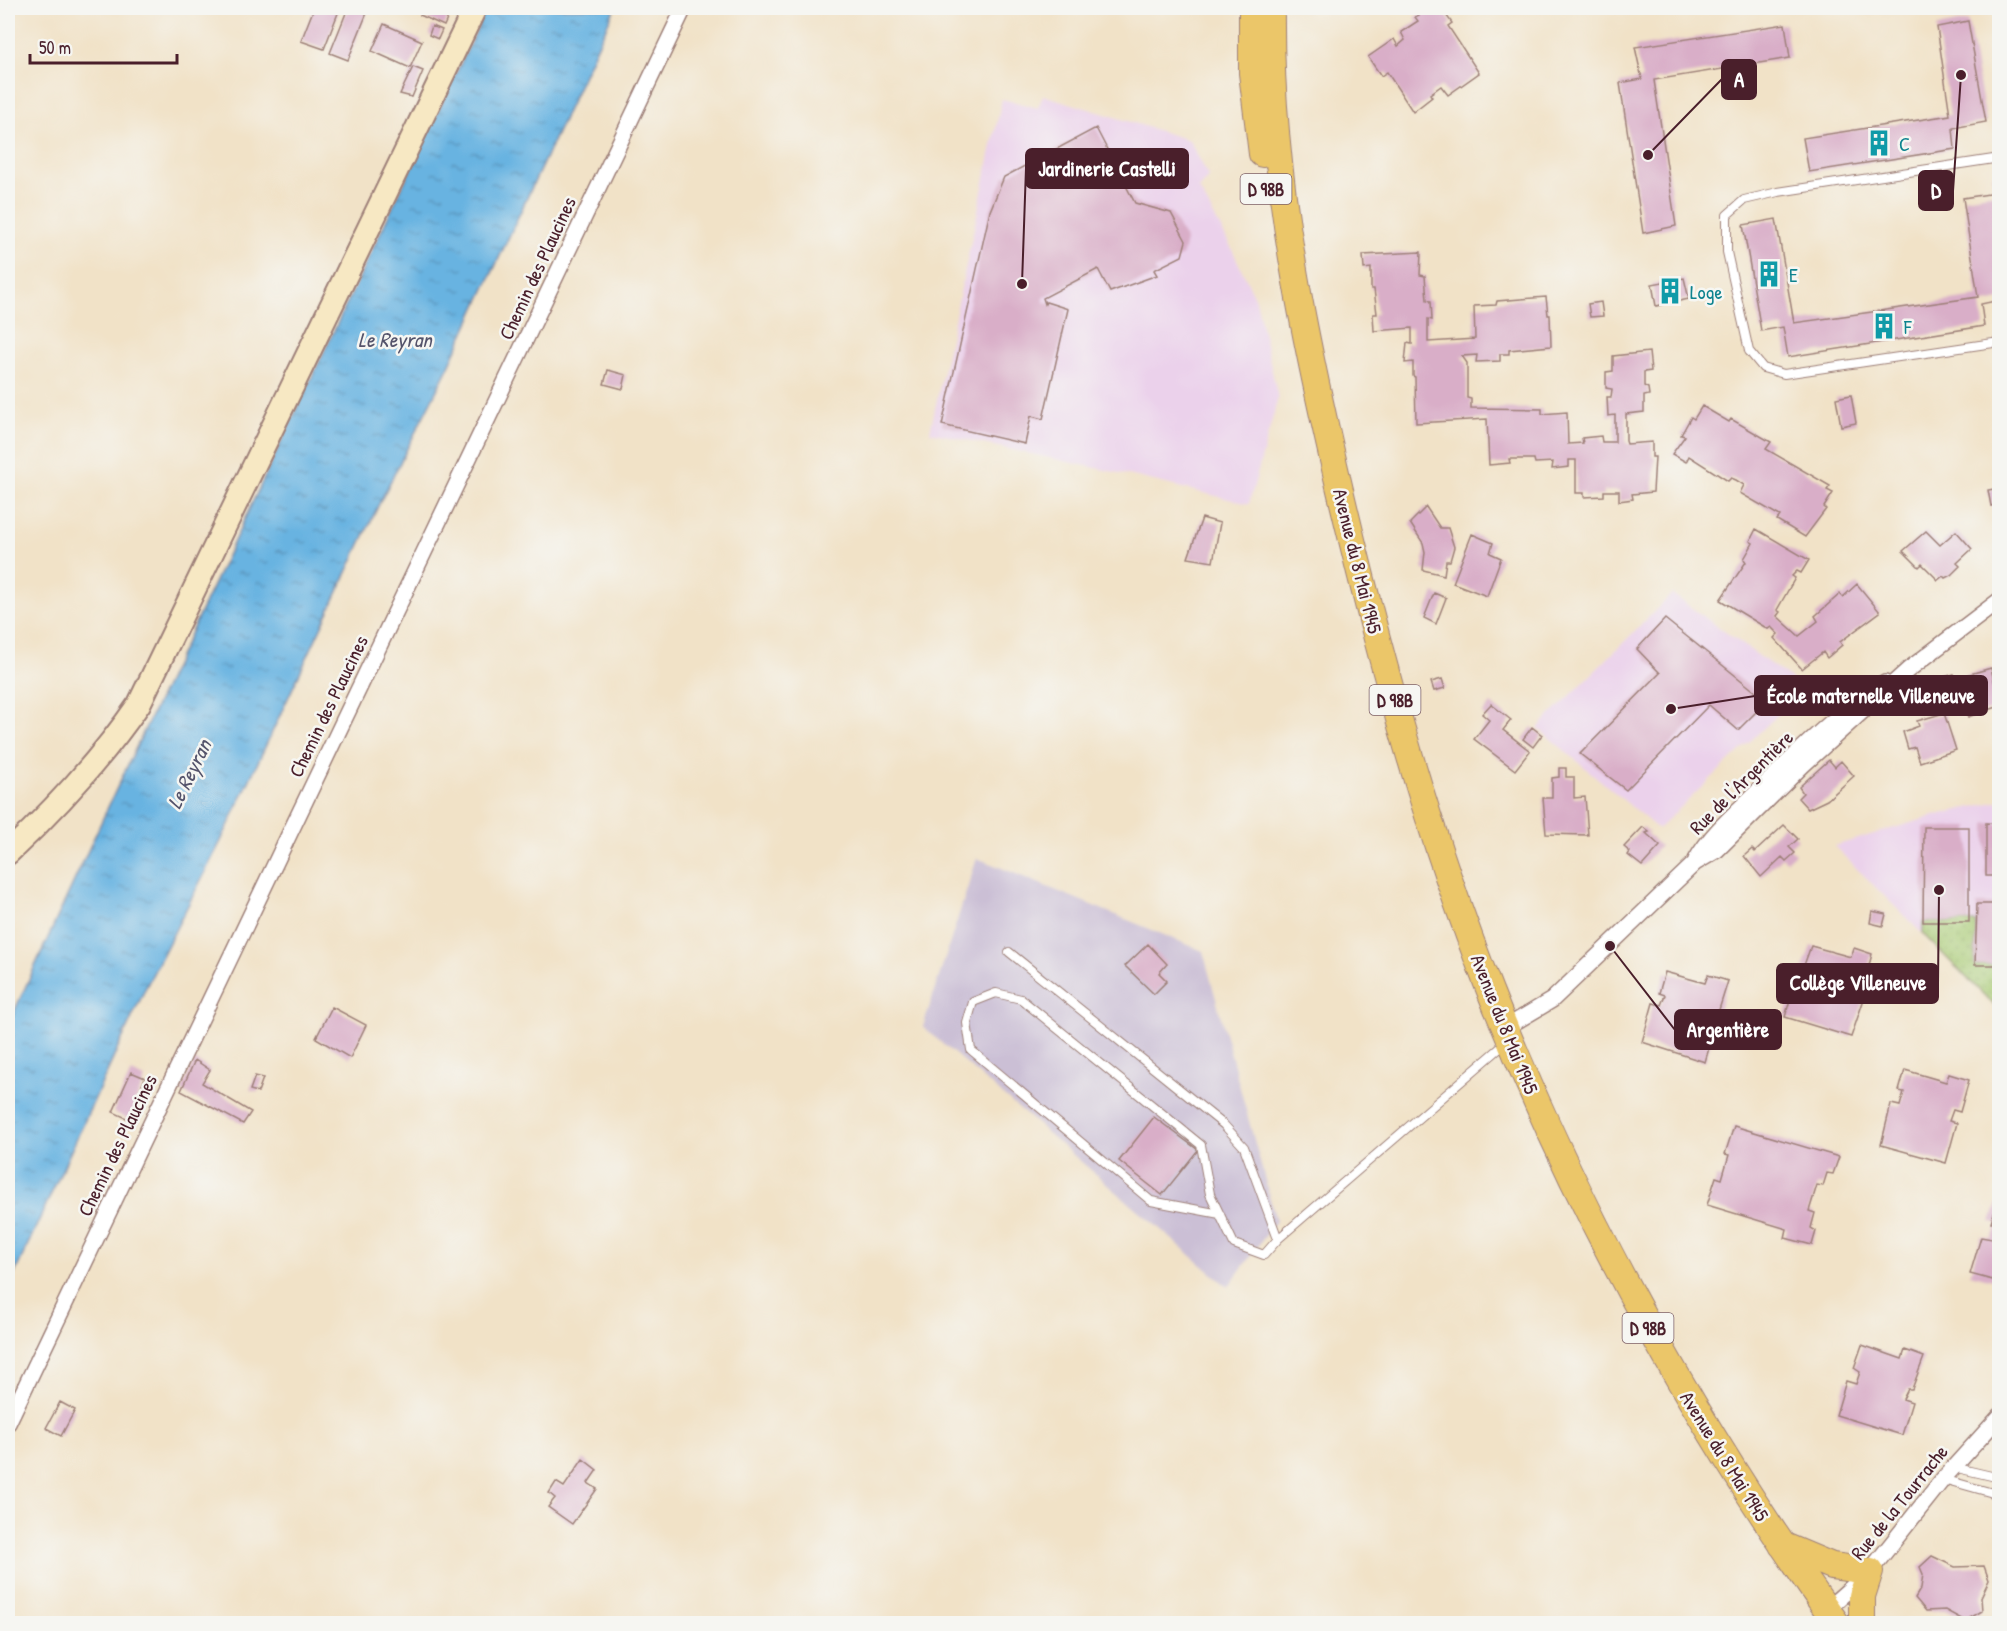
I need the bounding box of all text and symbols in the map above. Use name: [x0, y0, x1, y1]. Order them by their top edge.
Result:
scale bar: [30, 27, 177, 65]
text: 50 m: [39, 35, 71, 60]
callout: A: [1722, 60, 1756, 99]
text: A: [1734, 65, 1745, 94]
building icon: C: [1864, 128, 1894, 158]
place label: C: [1899, 130, 1910, 157]
callout: Jardinerie Castelli: [1026, 149, 1188, 188]
text: Jardinerie Castelli: [1038, 154, 1176, 183]
callout: D: [1919, 171, 1953, 210]
road number: D 98B: [1240, 174, 1292, 204]
text: D: [1931, 176, 1942, 205]
street label: Chemin des Plaucines: [492, 192, 582, 344]
building icon: E: [1754, 259, 1784, 289]
place label: E: [1789, 261, 1798, 288]
building icon: Loge: [1655, 276, 1685, 306]
place label: Loge: [1690, 278, 1722, 305]
building icon: F: [1869, 311, 1899, 341]
place label: F: [1903, 313, 1912, 340]
water label: Le Reyran: [358, 325, 433, 354]
street label: Avenue du 8 Mai 1945: [1327, 486, 1389, 637]
street label: Chemin des Plaucines: [282, 630, 374, 781]
callout: École maternelle Villeneuve: [1755, 676, 1987, 715]
text: École maternelle Villeneuve: [1767, 681, 1976, 710]
road number: D 98B: [1370, 685, 1420, 715]
street label: Rue de l'Argentière: [1683, 724, 1799, 840]
water label: Le Reyran: [160, 733, 219, 813]
street label: Avenue du 8 Mai 1945: [1465, 950, 1546, 1098]
callout: Collège Villeneuve: [1777, 964, 1938, 1003]
text: Collège Villeneuve: [1790, 968, 1927, 998]
callout: Argentière: [1675, 1010, 1781, 1049]
text: Argentière: [1687, 1015, 1770, 1045]
street label: Chemin des Plaucines: [71, 1069, 163, 1220]
road number: D 98B: [1622, 1313, 1674, 1343]
street label: Avenue du 8 Mai 1945: [1674, 1386, 1776, 1527]
street label: Rue de la Tourrache: [1844, 1439, 1954, 1565]

